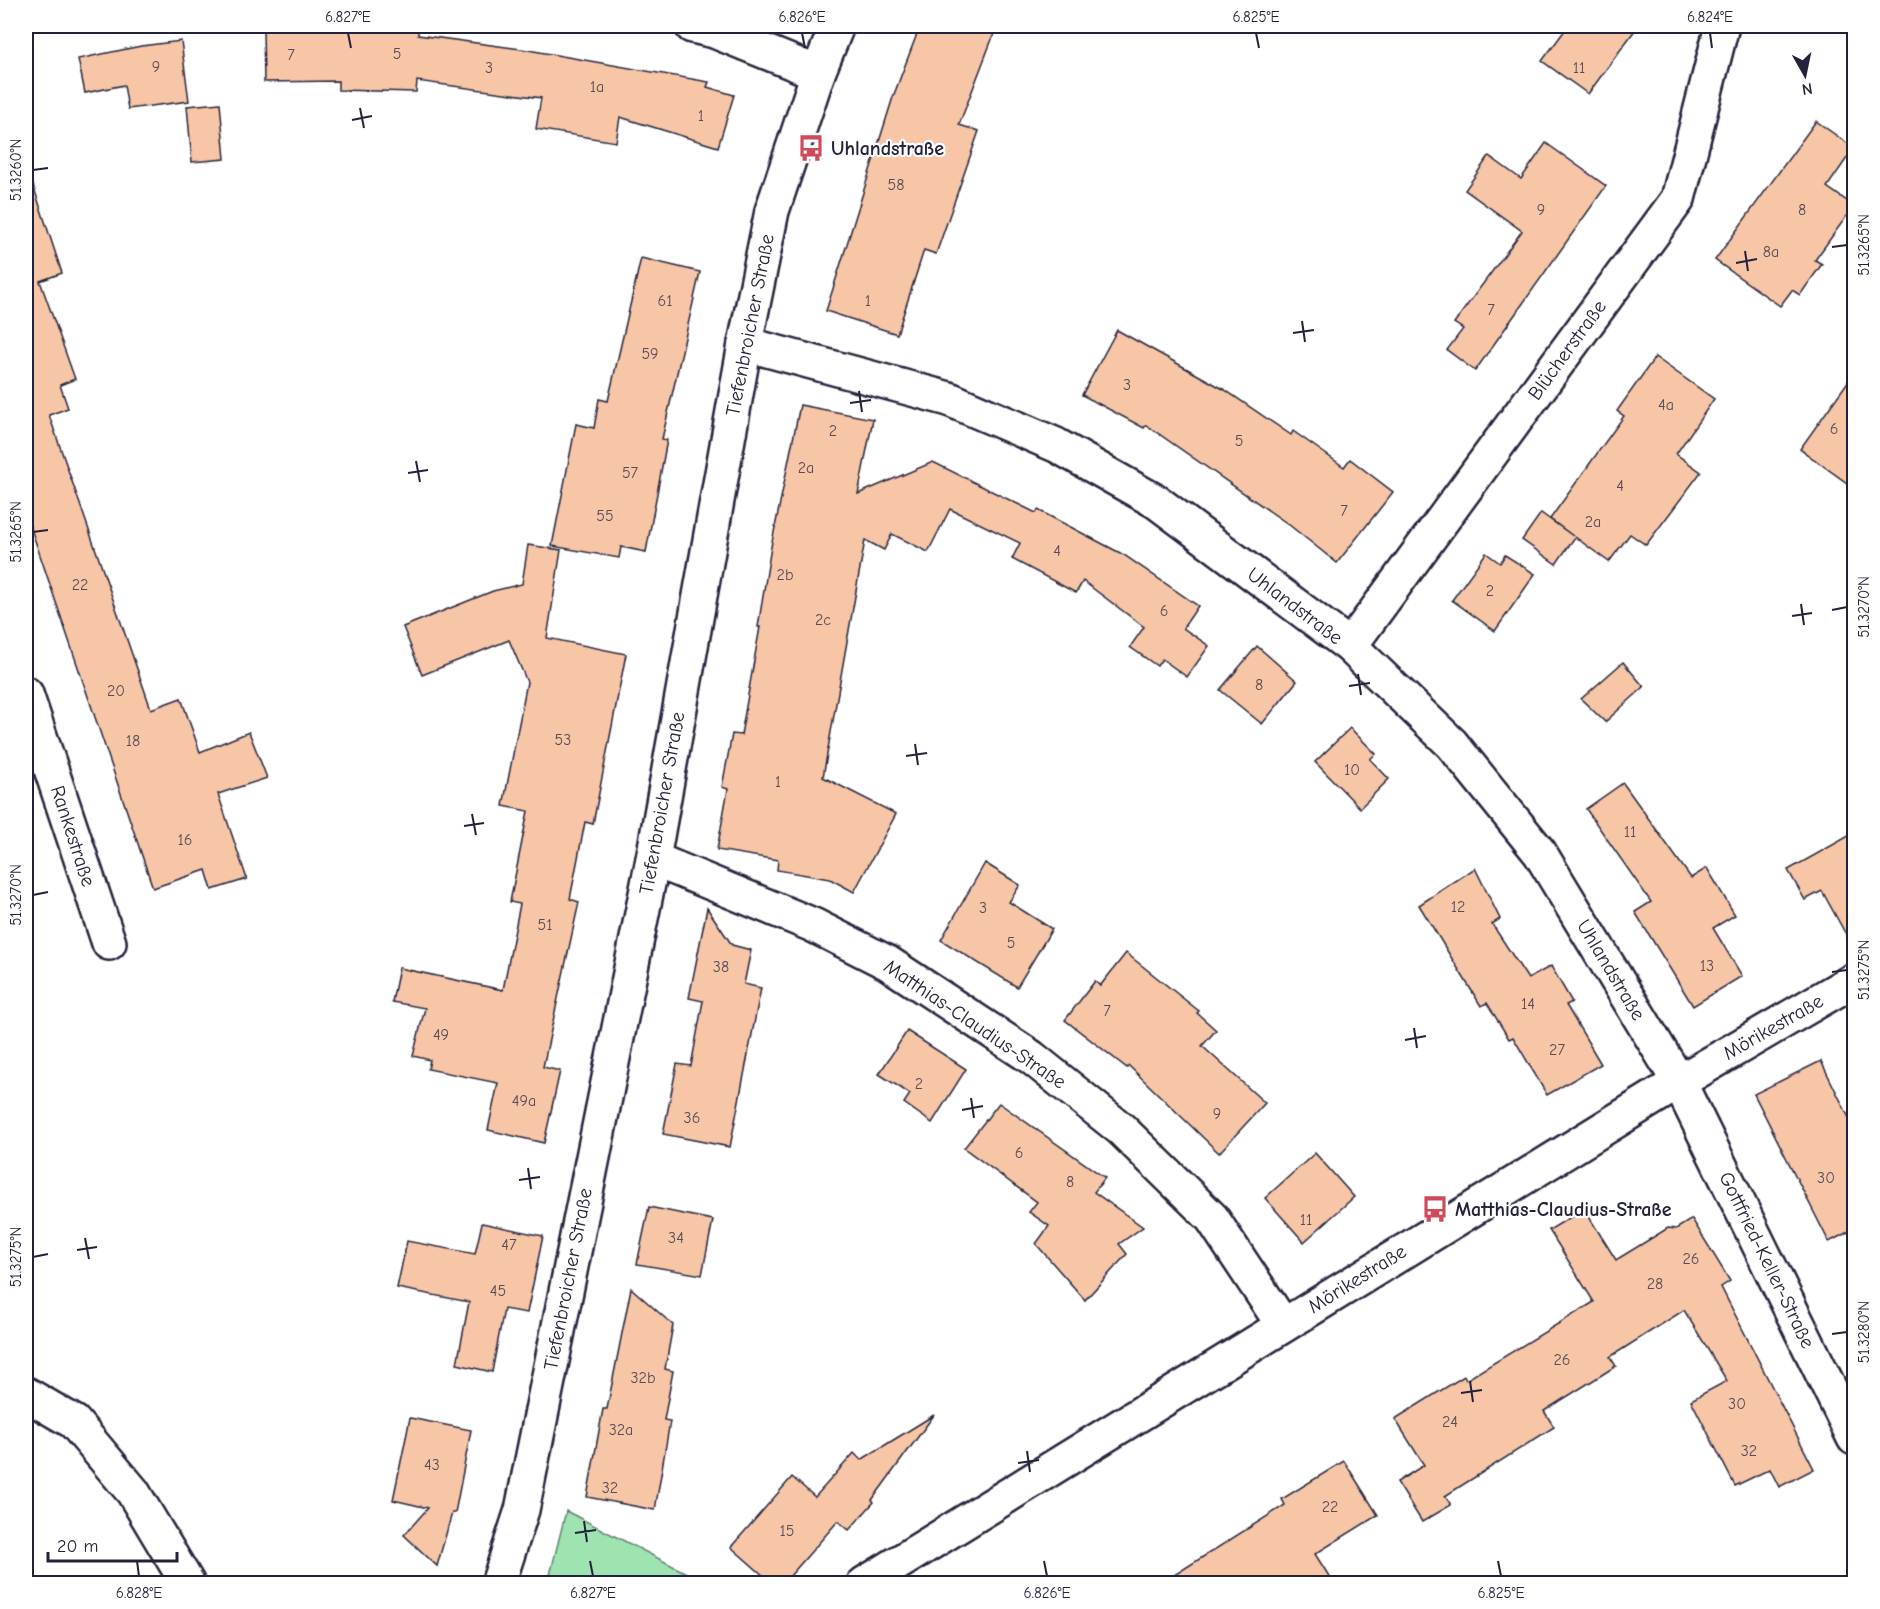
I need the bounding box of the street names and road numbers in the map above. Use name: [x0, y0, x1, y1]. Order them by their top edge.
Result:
street label: Tiefenbroicher Straße: [721, 232, 779, 418]
street label: Blücherstraße: [1523, 296, 1611, 404]
street label: Uhlandstraße: [1243, 563, 1347, 649]
street label: Tiefenbroicher Straße: [635, 710, 689, 896]
street label: Rankestraße: [46, 783, 100, 889]
street label: Uhlandstraße: [1572, 915, 1650, 1025]
street label: Matthias-Claudius-Straße: [880, 954, 1070, 1094]
street label: Mörikestraße: [1719, 989, 1827, 1065]
street label: Gottfried-Keller-Straße: [1714, 1168, 1820, 1352]
street label: Tiefenbroicher Straße: [539, 1186, 597, 1372]
street label: Mörikestraße: [1304, 1240, 1410, 1318]

